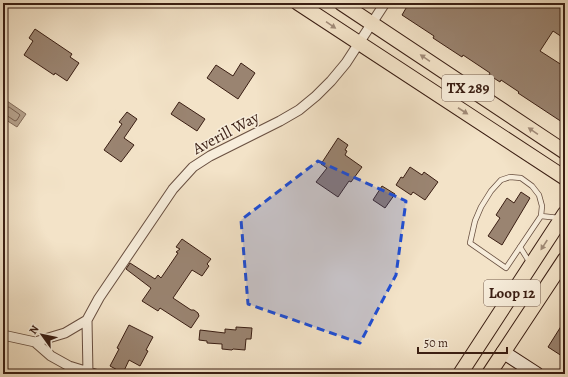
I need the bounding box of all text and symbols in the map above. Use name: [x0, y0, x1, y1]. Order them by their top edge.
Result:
one-way arrow: [325, 21, 337, 28]
one-way arrow: [419, 54, 430, 62]
road number: TX 289: [442, 75, 494, 101]
street label: Averill Way: [188, 106, 264, 160]
one-way arrow: [458, 107, 468, 115]
one-way arrow: [527, 127, 538, 134]
one-way arrow: [540, 240, 547, 251]
road number: Loop 12: [484, 280, 540, 306]
north arrow: [22, 315, 62, 355]
text: N: [26, 322, 43, 337]
scale bar: [418, 329, 507, 355]
text: 50 m: [424, 335, 448, 351]

